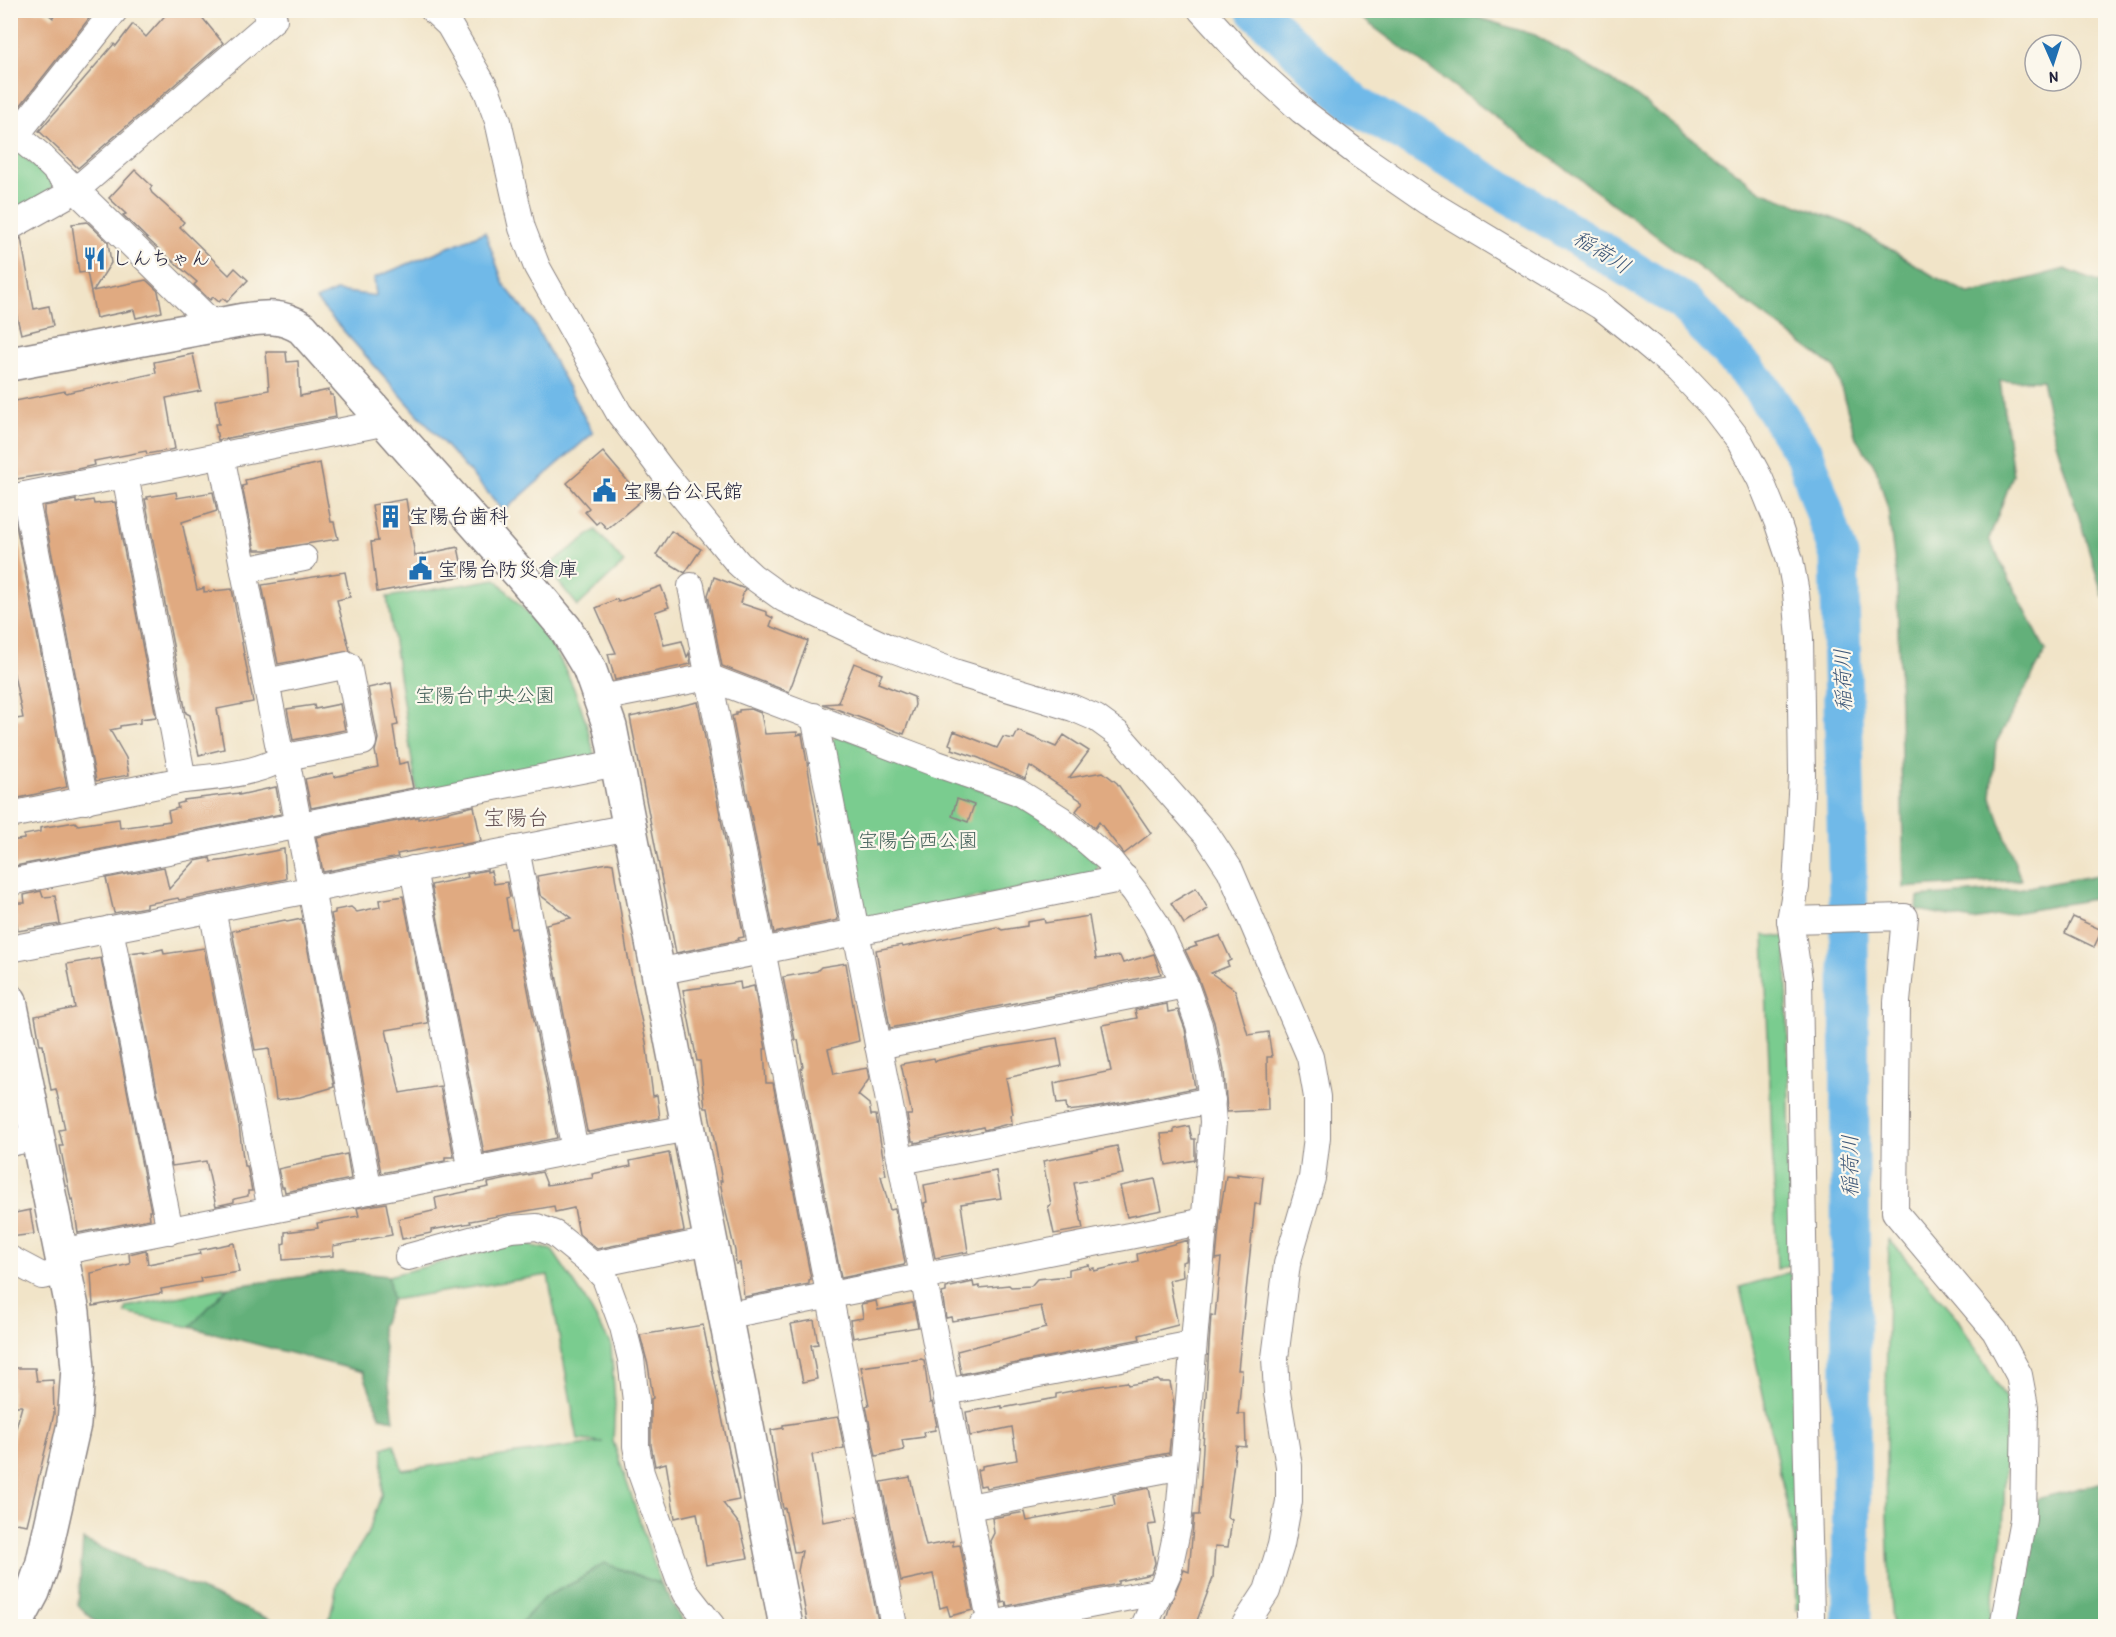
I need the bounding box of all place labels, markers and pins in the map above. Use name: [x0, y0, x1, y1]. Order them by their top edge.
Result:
place label: しんちゃん: [112, 244, 211, 271]
restaurant icon: しんちゃん: [81, 245, 107, 271]
place label: 宝陽台公民館: [623, 477, 743, 504]
public building icon: 宝陽台公民館: [592, 478, 618, 504]
place label: 宝陽台歯科: [409, 502, 509, 529]
building icon: 宝陽台歯科: [378, 503, 404, 529]
place label: 宝陽台防災倉庫: [438, 555, 578, 582]
public building icon: 宝陽台防災倉庫: [407, 556, 433, 582]

